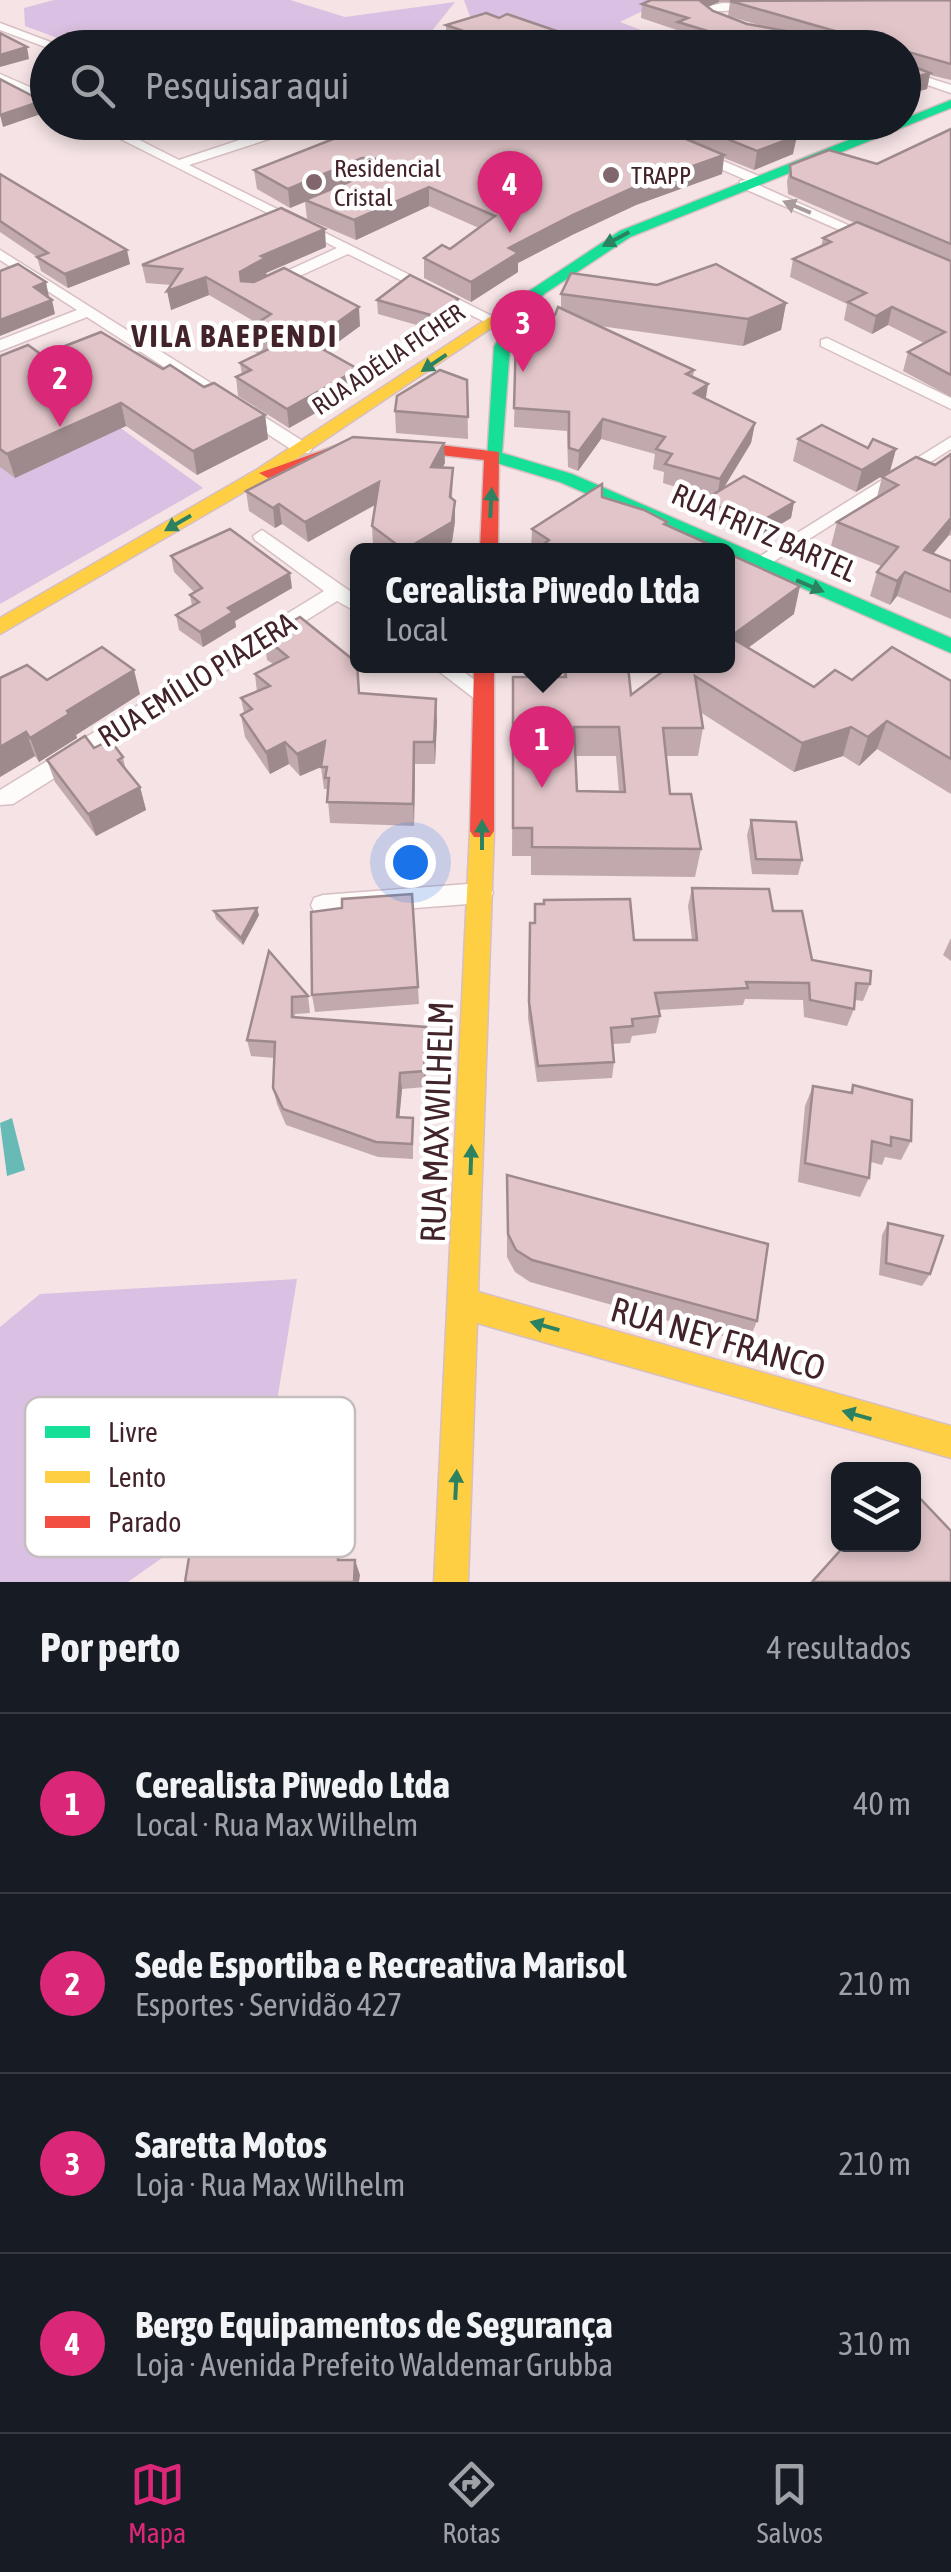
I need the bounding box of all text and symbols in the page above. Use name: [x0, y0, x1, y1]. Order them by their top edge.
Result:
search box: [30, 30, 921, 140]
icon: search: [65, 58, 120, 113]
text: Pesquisar aqui: [145, 64, 349, 107]
pin: 4: [478, 150, 542, 233]
place label: Residencial Cristal: [334, 154, 441, 211]
place label: TRAPP: [631, 161, 691, 189]
marker: TRAPP: [600, 164, 622, 186]
marker: Residencial Cristal: [303, 171, 325, 193]
one-way arrow: [782, 199, 812, 215]
one-way arrow: [602, 230, 631, 247]
pin: 3: [490, 290, 556, 372]
street label: RUA ADÉLIA FICHER: [307, 298, 470, 420]
district label: VILA BAEPENDI: [130, 317, 339, 354]
pin: 2: [28, 344, 92, 427]
one-way arrow: [420, 353, 447, 372]
street label: RUA FRITZ BARTEL: [667, 476, 862, 588]
one-way arrow: [483, 487, 499, 519]
one-way arrow: [163, 515, 192, 532]
popup: [350, 543, 735, 673]
text: Cerealista Piwedo Ltda: [385, 568, 700, 611]
one-way arrow: [795, 578, 825, 594]
street label: RUA EMÍLIO PIAZERA: [92, 605, 302, 753]
text: Local: [385, 611, 448, 648]
pin: 1: [510, 706, 574, 788]
one-way arrow: [474, 819, 490, 851]
your location: [385, 837, 436, 888]
street label: RUA MAX WILHELM: [412, 1001, 460, 1243]
one-way arrow: [463, 1143, 479, 1175]
street label: RUA NEY FRANCO: [607, 1288, 830, 1388]
one-way arrow: [529, 1318, 560, 1334]
legend: [25, 1397, 355, 1557]
one-way arrow: [841, 1407, 872, 1422]
text: Livre: [108, 1416, 158, 1448]
text: Lento: [108, 1461, 166, 1493]
map controls: [831, 1462, 921, 1552]
button: layers: [831, 1462, 921, 1552]
one-way arrow: [448, 1468, 464, 1500]
text: Parado: [108, 1506, 181, 1538]
text: Por perto: [40, 1623, 180, 1671]
text: 4 resultados: [767, 1629, 911, 1666]
text: Cerealista Piwedo Ltda: [135, 1763, 450, 1806]
text: 1: [65, 1785, 80, 1822]
text: 40 m: [853, 1785, 911, 1822]
text: Local · Rua Max Wilhelm: [135, 1806, 418, 1843]
text: Sede Esportiba e Recreativa Marisol: [135, 1943, 626, 1986]
text: 2: [65, 1965, 80, 2002]
text: 210 m: [838, 1965, 911, 2002]
text: Esportes · Servidão 427: [135, 1986, 402, 2023]
text: Saretta Motos: [135, 2123, 327, 2166]
text: 3: [65, 2145, 80, 2182]
text: 210 m: [838, 2145, 911, 2182]
text: Loja · Rua Max Wilhelm: [135, 2166, 405, 2203]
text: Bergo Equipamentos de Segurança: [135, 2303, 613, 2346]
text: 4: [65, 2325, 80, 2362]
text: 310 m: [838, 2325, 911, 2362]
text: Loja · Avenida Prefeito Waldemar Grubba: [135, 2346, 613, 2383]
tab: Mapa: [128, 2457, 186, 2549]
tab: Rotas: [442, 2457, 500, 2549]
tab: Salvos: [757, 2457, 823, 2549]

